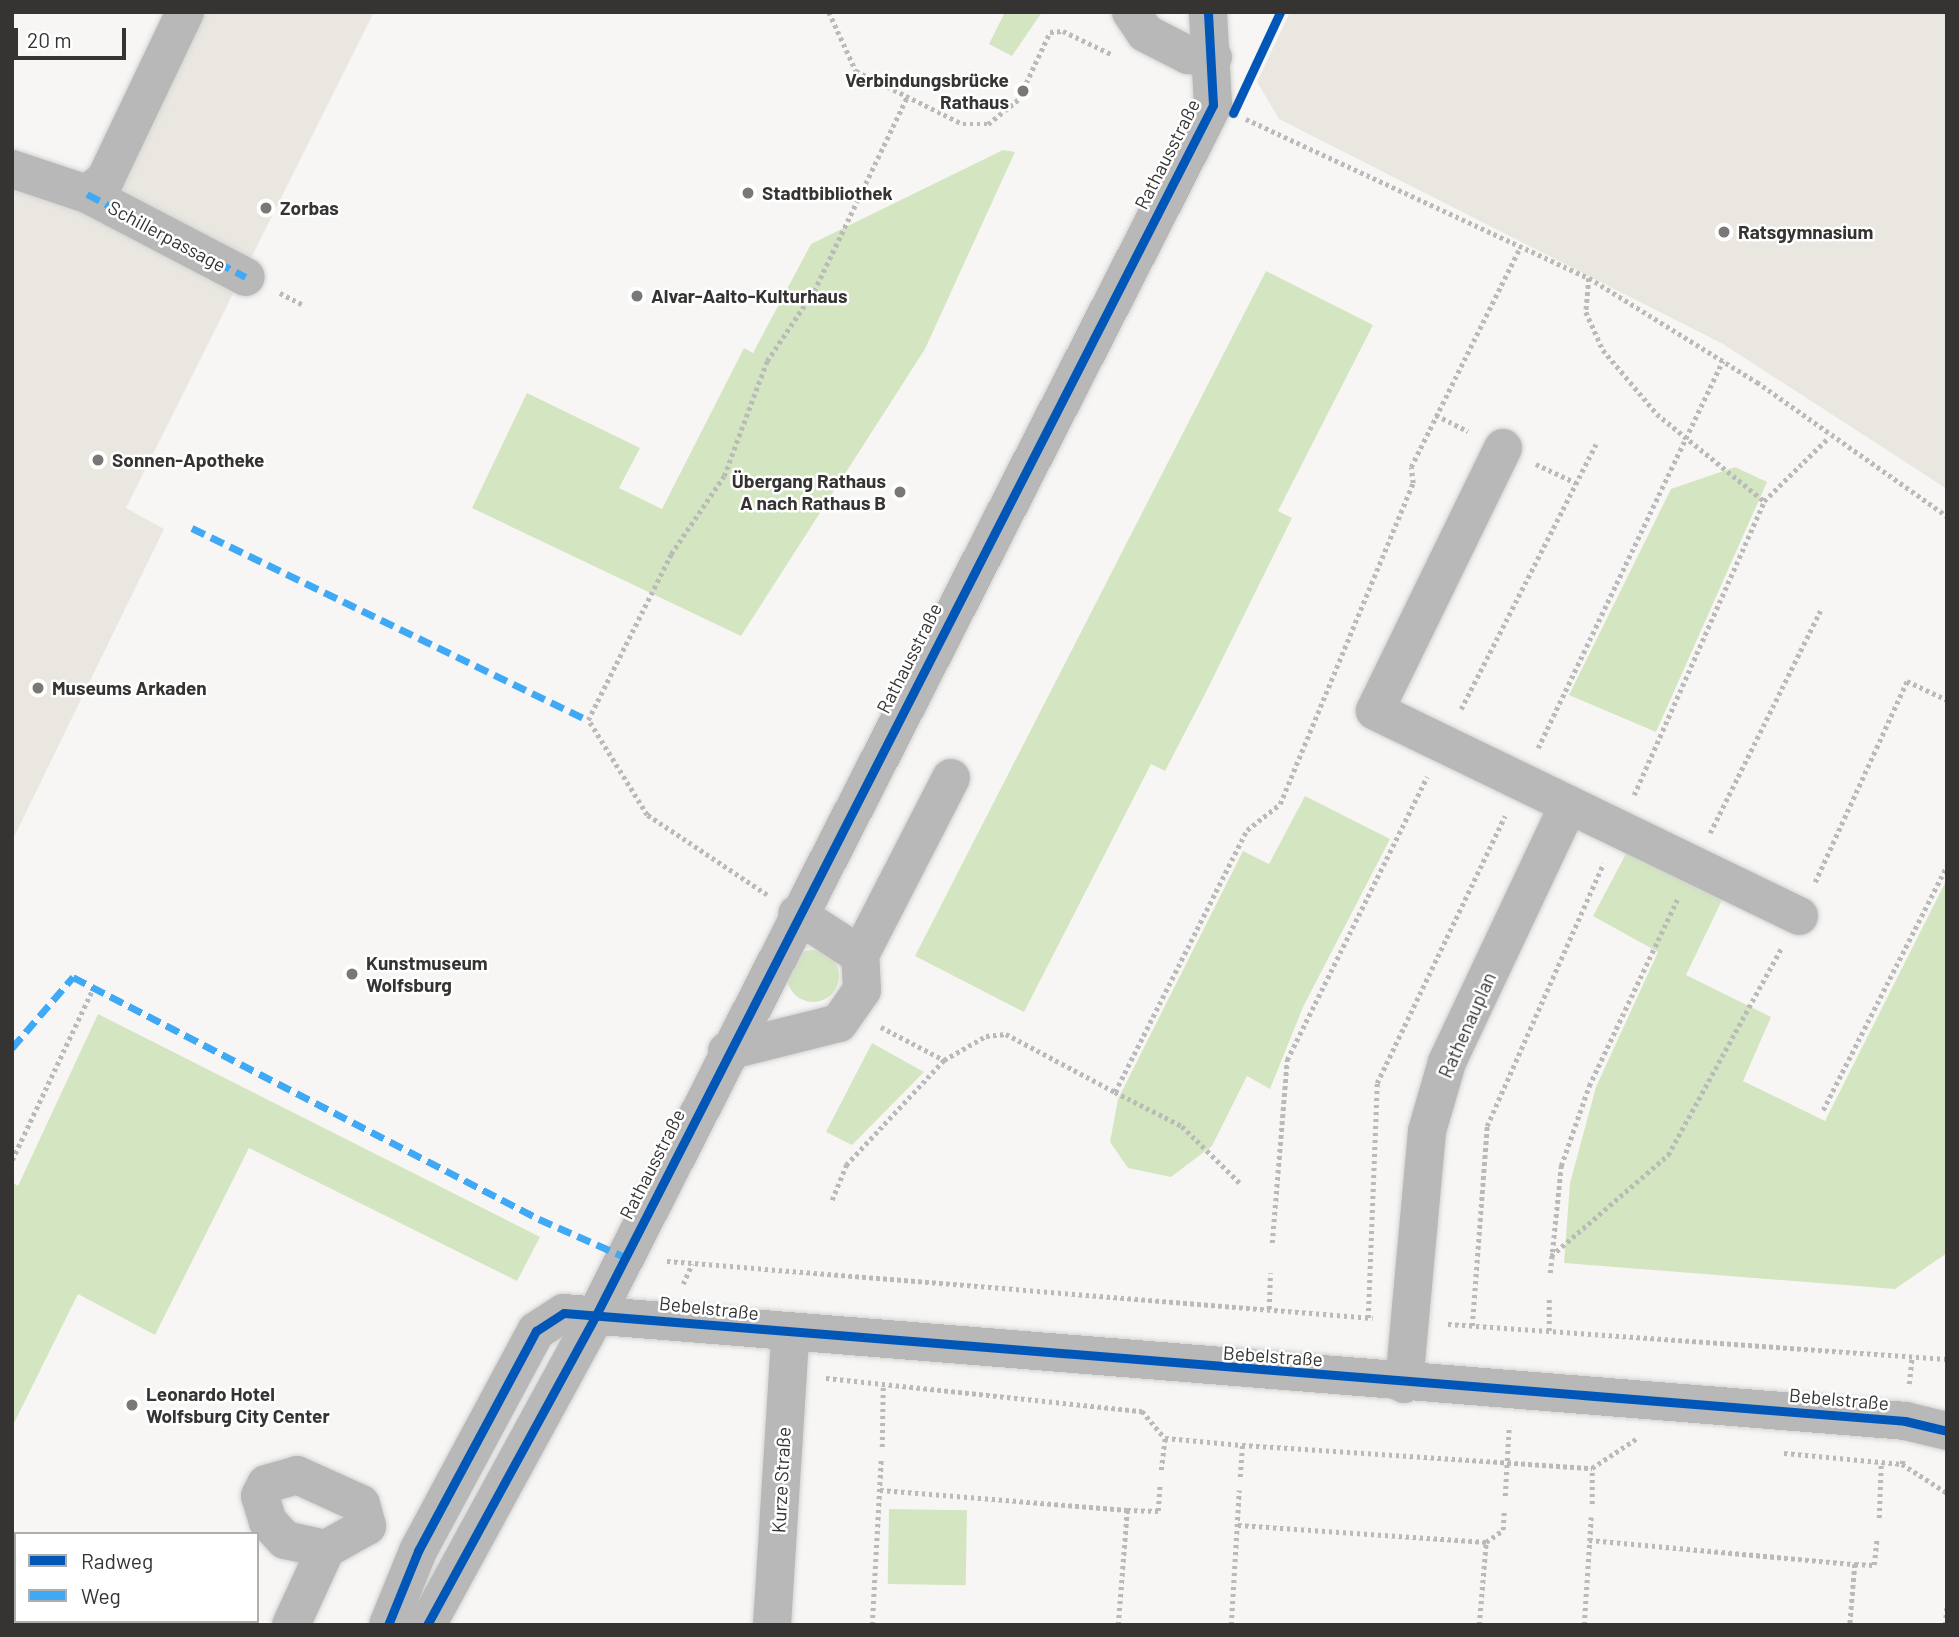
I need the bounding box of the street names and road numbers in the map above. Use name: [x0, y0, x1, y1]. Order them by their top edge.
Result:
street label: Rathausstraße: [1129, 95, 1205, 213]
street label: Schillerpassage: [104, 195, 230, 277]
street label: Rathausstraße: [871, 599, 947, 717]
street label: Rathenauplan: [1434, 969, 1500, 1081]
street label: Rathausstraße: [614, 1105, 690, 1223]
street label: Bebelstraße: [658, 1291, 760, 1325]
street label: Bebelstraße: [1222, 1341, 1324, 1371]
street label: Bebelstraße: [1788, 1383, 1890, 1415]
street label: Kurze Straße: [767, 1426, 795, 1534]

